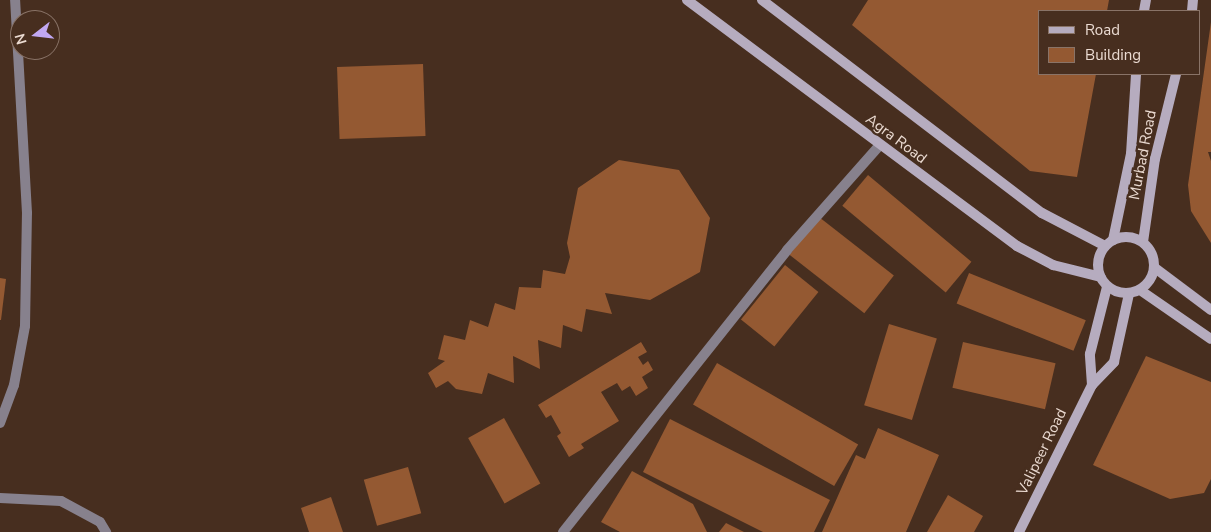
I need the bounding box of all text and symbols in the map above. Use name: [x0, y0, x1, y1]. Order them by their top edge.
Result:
north arrow: [10, 10, 60, 60]
legend: [1038, 10, 1201, 75]
text: Road: [1085, 20, 1120, 40]
text: N: [10, 31, 32, 47]
text: Building: [1085, 45, 1141, 65]
street label: Murbad Road: [1126, 109, 1160, 201]
street label: Agra Road: [862, 110, 930, 168]
street label: Valipeer Road: [1013, 406, 1071, 498]

